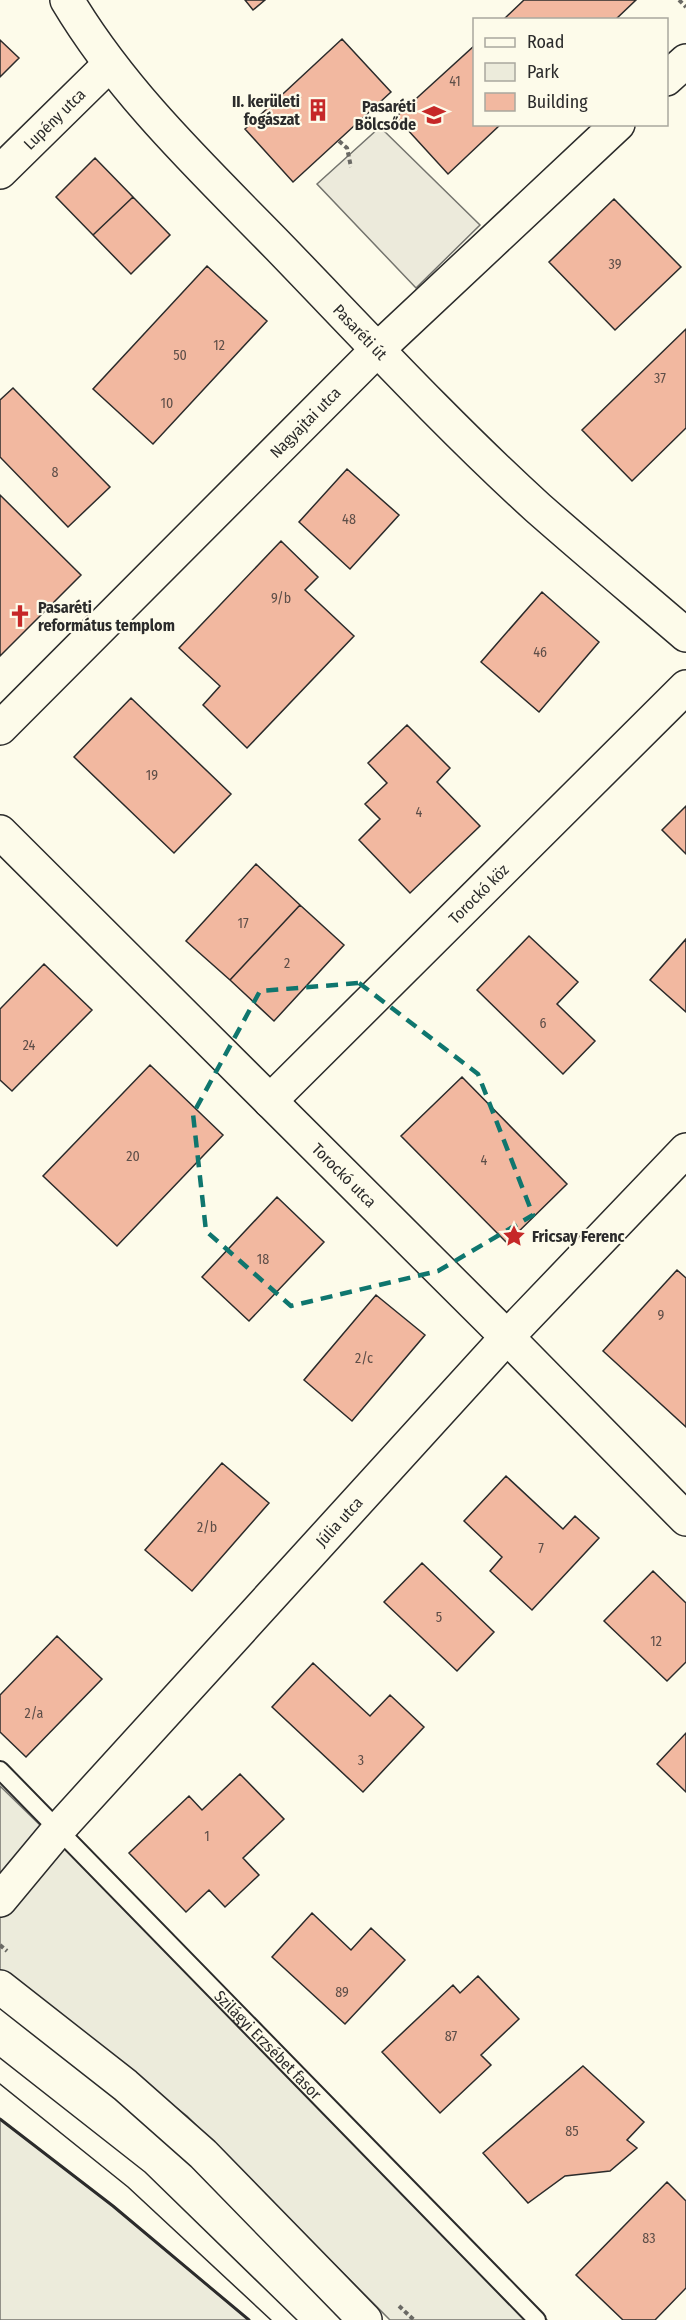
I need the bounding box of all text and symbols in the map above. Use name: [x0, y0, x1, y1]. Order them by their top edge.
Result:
legend: [473, 18, 668, 126]
text: Road: [527, 31, 564, 53]
text: Park: [527, 61, 560, 83]
house number: 41: [449, 73, 461, 90]
street label: Lupény utca: [20, 85, 89, 153]
text: Building: [527, 91, 588, 113]
place label: II. kerületi fogászat: [232, 92, 300, 129]
building icon: II. kerületi fogászat: [305, 97, 331, 123]
place label: Pasaréti Bölcsőde: [355, 97, 416, 134]
school or university icon: Pasaréti Bölcsőde: [421, 102, 447, 128]
house number: 39: [609, 256, 622, 273]
street label: Pasaréti út: [329, 301, 392, 364]
house number: 12: [213, 337, 225, 354]
house number: 50: [173, 347, 187, 364]
house number: 37: [654, 370, 666, 387]
street label: Nagyajtai utca: [266, 383, 345, 462]
house number: 10: [161, 395, 173, 412]
house number: 8: [52, 464, 59, 481]
house number: 48: [342, 511, 356, 528]
house number: 9/b: [271, 590, 291, 607]
place label: Pasaréti református templom: [38, 598, 175, 635]
church icon: Pasaréti református templom: [7, 603, 33, 629]
house number: 46: [533, 644, 547, 661]
house number: 19: [146, 767, 158, 784]
house number: 4: [416, 804, 423, 821]
street label: Torockó köz: [445, 860, 513, 928]
house number: 17: [237, 915, 249, 932]
house number: 2: [284, 955, 290, 972]
house number: 6: [540, 1015, 547, 1032]
house number: 24: [23, 1037, 36, 1054]
street label: Torockó utca: [308, 1139, 380, 1211]
house number: 20: [126, 1148, 140, 1165]
house number: 4: [481, 1152, 488, 1169]
place icon: Fricsay Ferenc: [501, 1223, 527, 1249]
place label: Fricsay Ferenc: [532, 1227, 625, 1246]
house number: 18: [257, 1251, 269, 1268]
house number: 9: [658, 1307, 665, 1324]
house number: 2/c: [355, 1350, 373, 1367]
street label: Júlia utca: [312, 1493, 367, 1551]
house number: 2/b: [197, 1519, 217, 1536]
house number: 7: [538, 1540, 544, 1557]
house number: 5: [436, 1609, 442, 1626]
house number: 12: [650, 1633, 662, 1650]
house number: 2/a: [25, 1705, 44, 1722]
house number: 3: [358, 1752, 364, 1769]
house number: 1: [204, 1828, 210, 1845]
house number: 89: [335, 1984, 349, 2001]
street label: Szilágyi Erzsébet fasor: [211, 1987, 326, 2104]
house number: 87: [445, 2028, 458, 2045]
house number: 85: [565, 2123, 579, 2140]
house number: 83: [642, 2230, 656, 2247]

